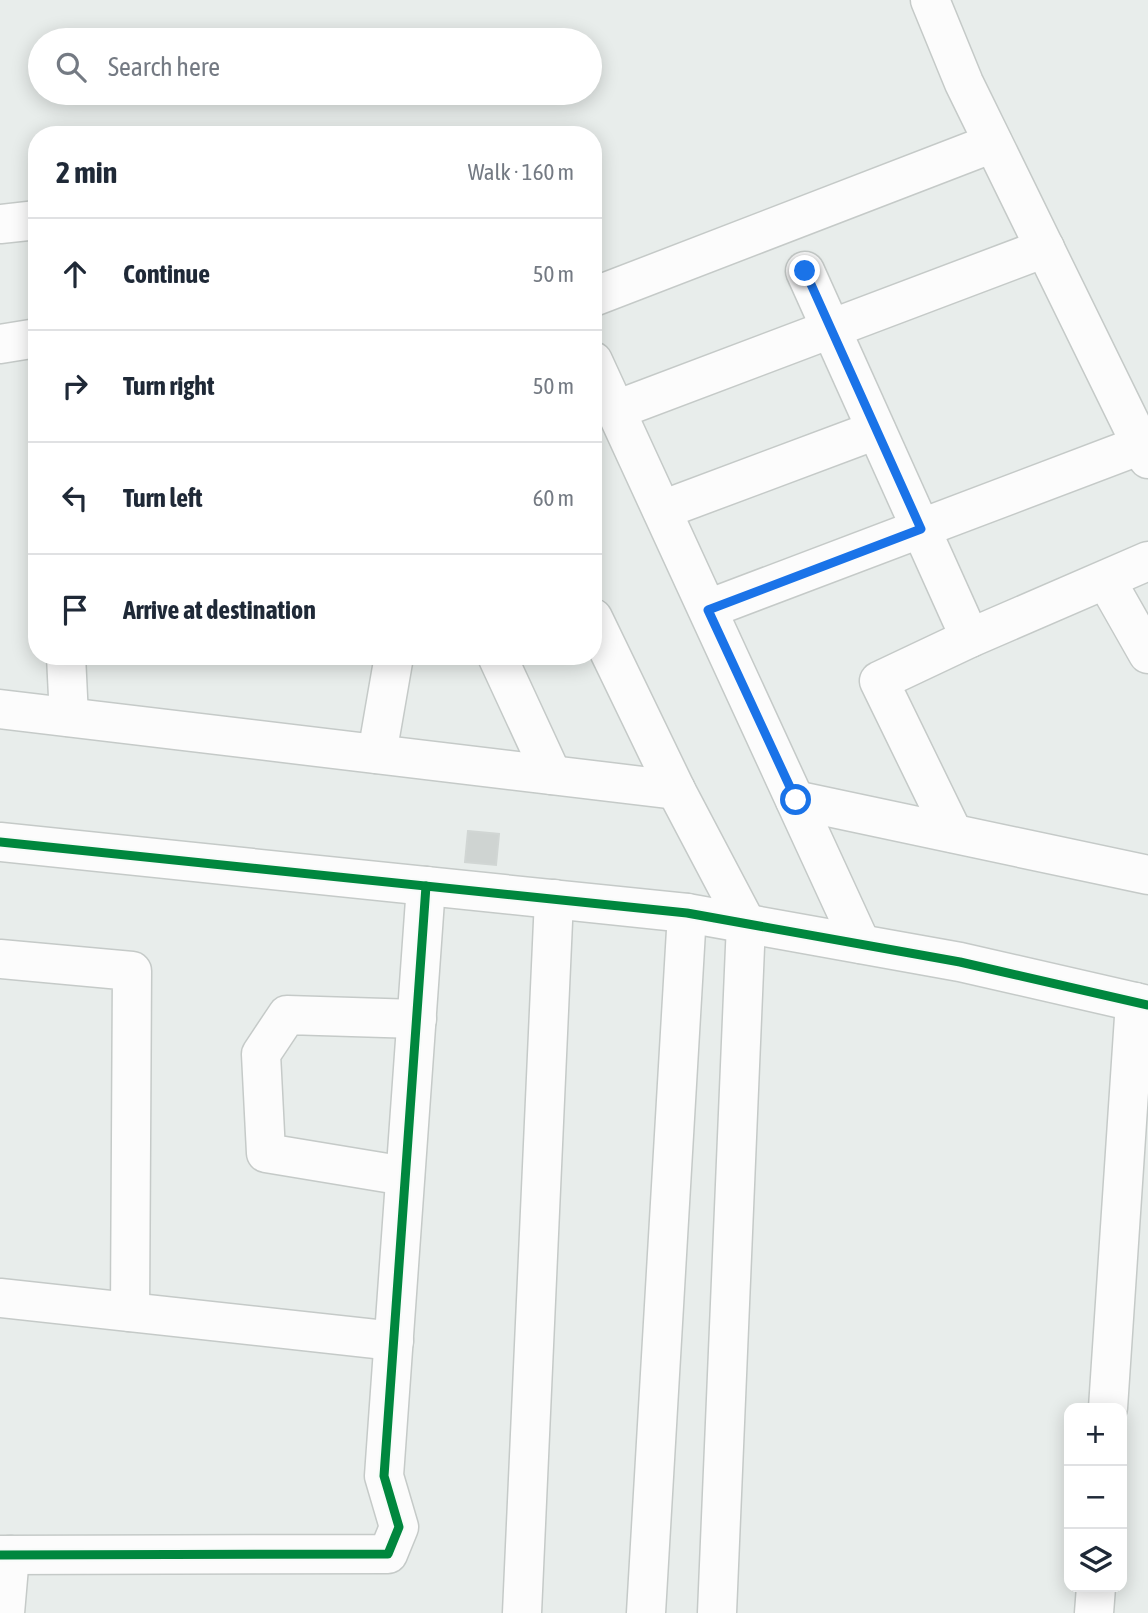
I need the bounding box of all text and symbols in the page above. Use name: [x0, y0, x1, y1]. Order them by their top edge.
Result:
search box: [28, 28, 602, 105]
icon: search: [52, 48, 90, 86]
text: Search here: [108, 52, 220, 82]
text: 2 min: [56, 155, 117, 189]
text: Walk · 160 m: [468, 159, 574, 185]
icon: ahead: [56, 255, 94, 293]
route end: [789, 255, 820, 286]
text: Continue: [123, 259, 210, 289]
text: 50 m: [533, 261, 574, 287]
icon: right: [56, 367, 94, 405]
text: Turn right: [123, 371, 214, 401]
text: 50 m: [533, 373, 574, 399]
icon: left: [56, 479, 94, 517]
text: Turn left: [123, 483, 203, 513]
text: 60 m: [533, 485, 574, 511]
icon: arrive: [56, 591, 94, 629]
text: Arrive at destination: [123, 595, 316, 625]
route start: [780, 784, 811, 815]
map controls: [1064, 1403, 1127, 1592]
button: +: [1064, 1403, 1127, 1466]
button: −: [1064, 1466, 1127, 1529]
button: layers: [1064, 1529, 1127, 1592]

